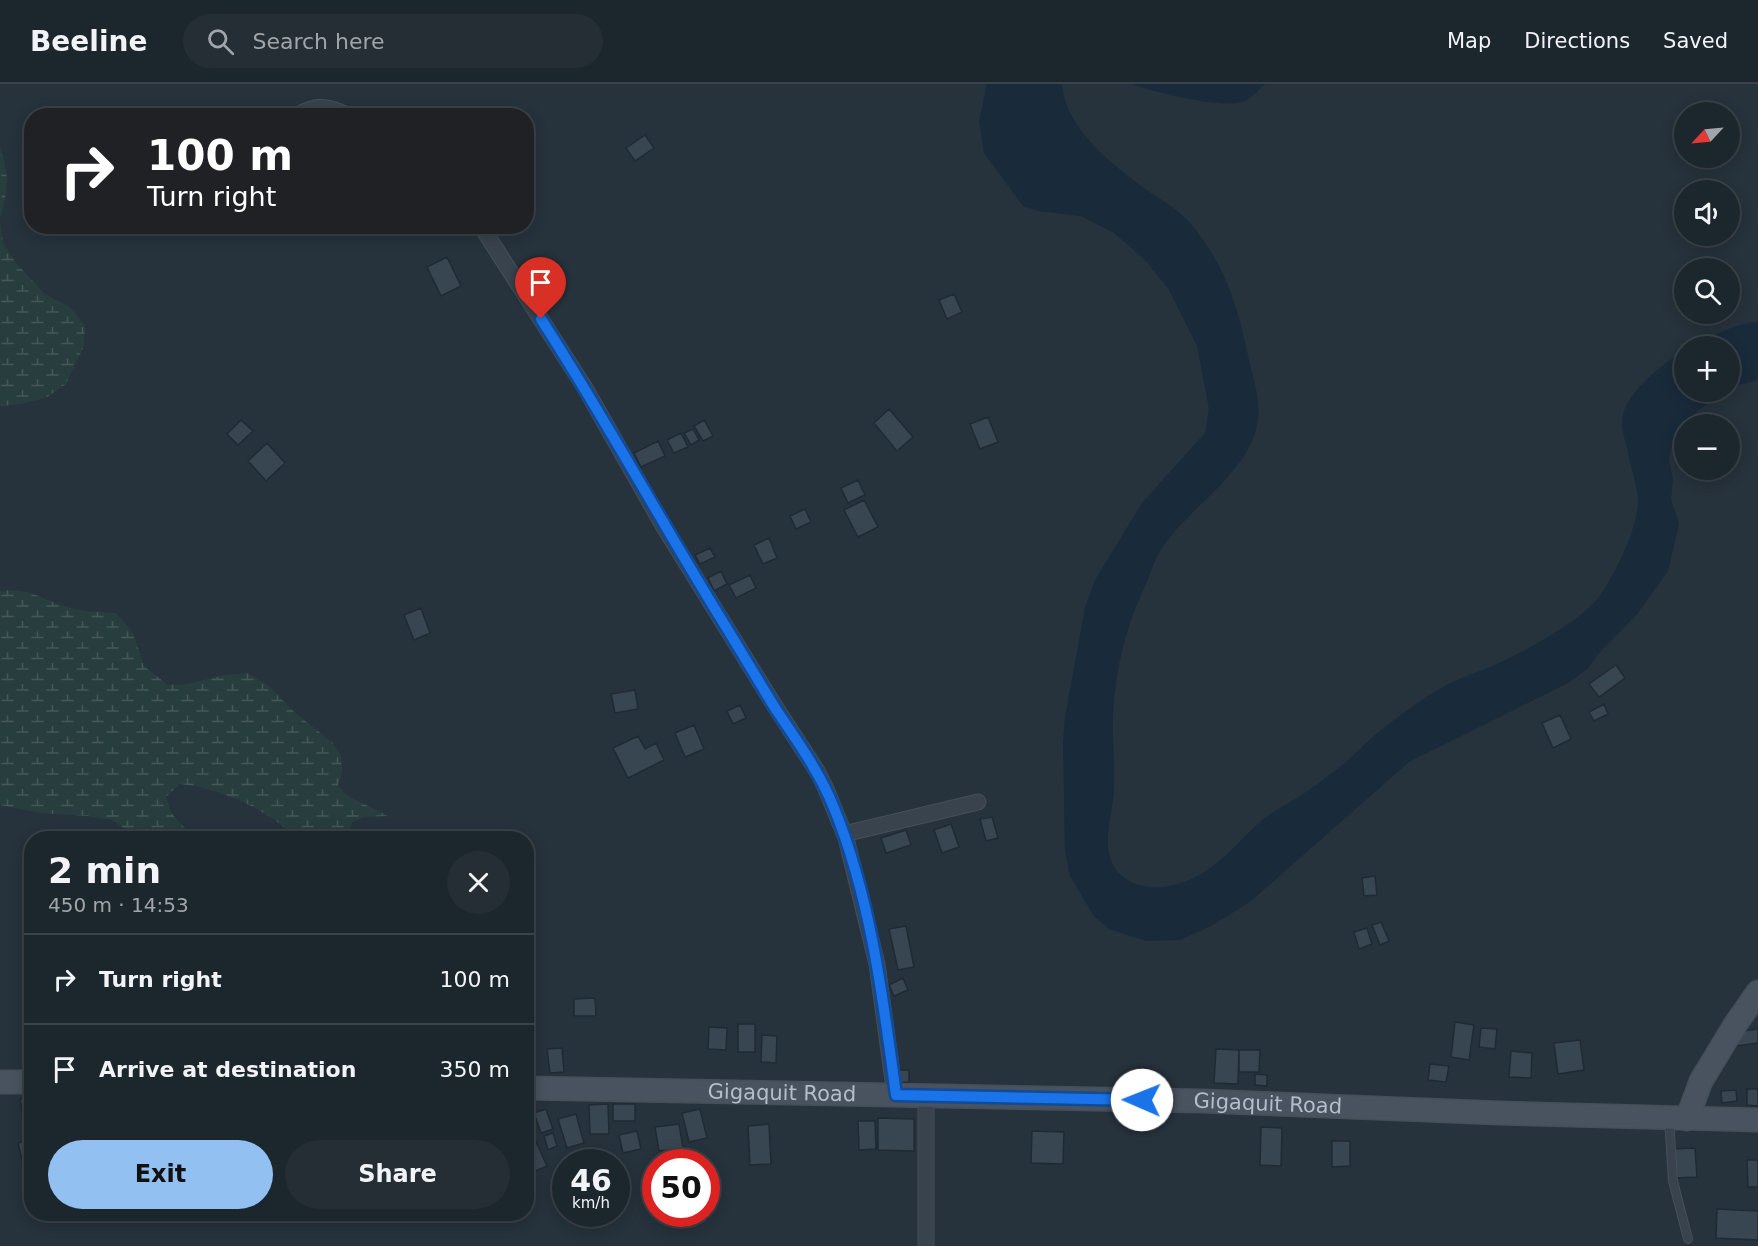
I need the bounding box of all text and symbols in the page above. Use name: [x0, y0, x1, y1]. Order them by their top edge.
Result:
search box: [183, 14, 603, 68]
text: Beeline: [30, 25, 147, 58]
icon: search: [204, 25, 237, 58]
text: Search here: [252, 29, 385, 54]
text: Map: [1447, 29, 1491, 53]
text: Directions: [1524, 29, 1630, 53]
text: Saved: [1663, 29, 1728, 53]
north arrow: [1674, 102, 1740, 168]
map controls: [1674, 102, 1740, 480]
text: 100 m: [147, 131, 293, 180]
icon: right: [48, 132, 126, 210]
button: sound: [1674, 180, 1740, 246]
text: Turn right: [147, 181, 276, 212]
pin: [515, 257, 566, 319]
button: search: [1674, 258, 1740, 324]
icon: arrive: [524, 266, 557, 299]
button: +: [1674, 336, 1740, 402]
button: −: [1674, 414, 1740, 480]
text: 2 min: [48, 850, 161, 891]
button: close: [447, 851, 510, 914]
text: 450 m · 14:53: [48, 893, 189, 917]
icon: right: [48, 963, 81, 996]
text: Turn right: [99, 967, 222, 992]
text: 100 m: [440, 967, 510, 992]
icon: arrive: [48, 1053, 81, 1086]
text: Arrive at destination: [99, 1057, 356, 1082]
text: 350 m: [440, 1057, 510, 1082]
position arrow: [1110, 1068, 1174, 1132]
street label: Gigaquit Road: [707, 1079, 856, 1106]
street label: Gigaquit Road: [1193, 1089, 1342, 1119]
button: Exit: [48, 1140, 273, 1209]
button: Share: [285, 1140, 510, 1209]
speed limit sign: 50: [642, 1149, 720, 1227]
text: 46: [570, 1163, 612, 1198]
text: km/h: [572, 1194, 610, 1212]

